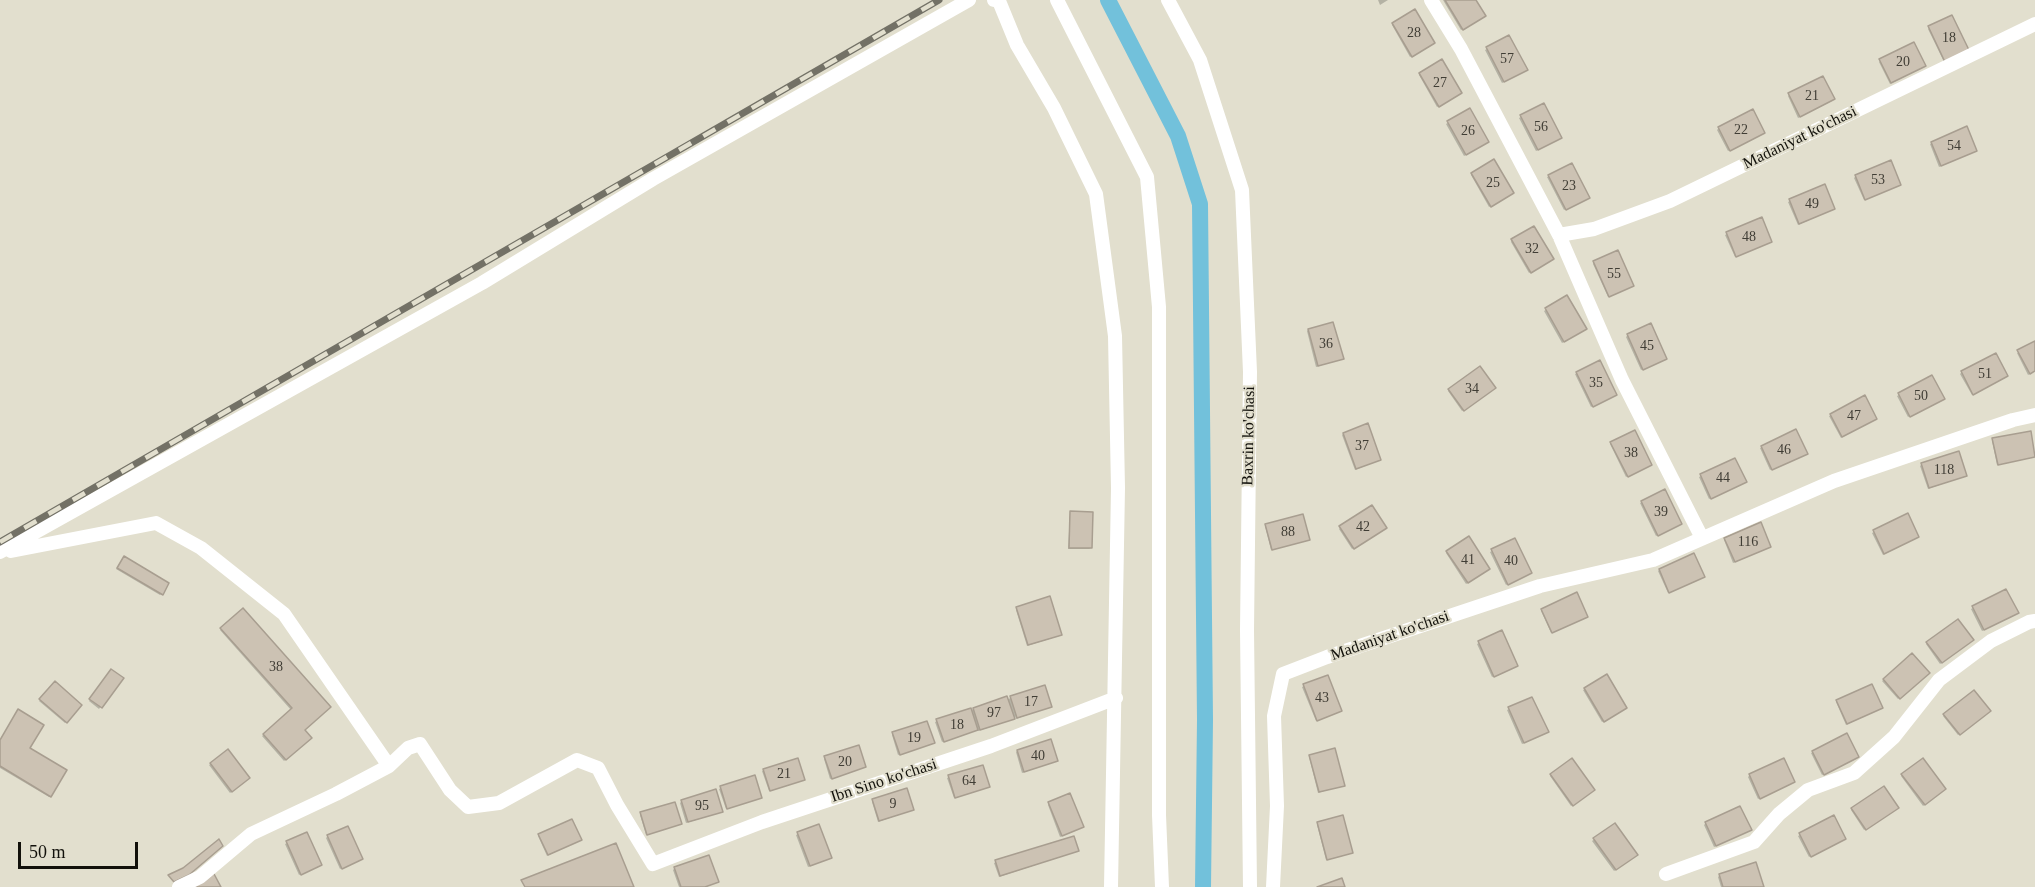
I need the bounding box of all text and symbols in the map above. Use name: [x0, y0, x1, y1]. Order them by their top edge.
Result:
house number: 28: [1407, 25, 1421, 41]
house number: 18: [1942, 30, 1956, 46]
house number: 57: [1500, 51, 1514, 67]
house number: 20: [1896, 54, 1910, 70]
house number: 27: [1433, 75, 1447, 91]
house number: 21: [1805, 88, 1819, 104]
street label: Madaniyat ko'chasi: [1740, 102, 1860, 174]
house number: 56: [1534, 119, 1548, 135]
house number: 22: [1734, 122, 1748, 138]
house number: 26: [1461, 123, 1475, 139]
house number: 54: [1947, 138, 1961, 154]
house number: 53: [1871, 172, 1885, 188]
house number: 25: [1486, 175, 1500, 191]
house number: 23: [1562, 178, 1576, 194]
house number: 49: [1805, 196, 1819, 212]
house number: 48: [1742, 229, 1756, 245]
house number: 32: [1525, 241, 1539, 257]
house number: 55: [1607, 266, 1621, 282]
house number: 36: [1319, 336, 1333, 352]
house number: 45: [1640, 338, 1654, 354]
house number: 51: [1978, 366, 1992, 382]
house number: 35: [1589, 375, 1603, 391]
house number: 34: [1465, 381, 1479, 397]
street label: Baxrin ko'chasi: [1239, 386, 1259, 486]
house number: 50: [1914, 388, 1928, 404]
house number: 47: [1847, 408, 1861, 424]
house number: 37: [1355, 438, 1369, 454]
house number: 46: [1777, 442, 1791, 458]
house number: 38: [1624, 445, 1638, 461]
house number: 118: [1934, 462, 1954, 478]
house number: 44: [1716, 470, 1730, 486]
house number: 39: [1654, 504, 1668, 520]
house number: 42: [1356, 519, 1370, 535]
house number: 88: [1281, 524, 1295, 540]
house number: 116: [1738, 534, 1758, 550]
house number: 41: [1461, 552, 1475, 568]
house number: 40: [1504, 553, 1518, 569]
street label: Madaniyat ko'chasi: [1328, 607, 1452, 665]
house number: 38: [269, 659, 283, 675]
house number: 43: [1315, 690, 1329, 706]
house number: 17: [1024, 694, 1038, 710]
house number: 97: [987, 705, 1001, 721]
house number: 18: [950, 717, 964, 733]
house number: 19: [907, 730, 921, 746]
house number: 40: [1031, 748, 1045, 764]
house number: 20: [838, 754, 852, 770]
street label: Ibn Sino ko'chasi: [829, 755, 939, 807]
house number: 21: [777, 766, 791, 782]
house number: 64: [962, 773, 976, 789]
house number: 9: [890, 796, 897, 812]
house number: 95: [695, 798, 709, 814]
scale bar: [21, 830, 141, 868]
text: 50 m: [29, 842, 66, 862]

